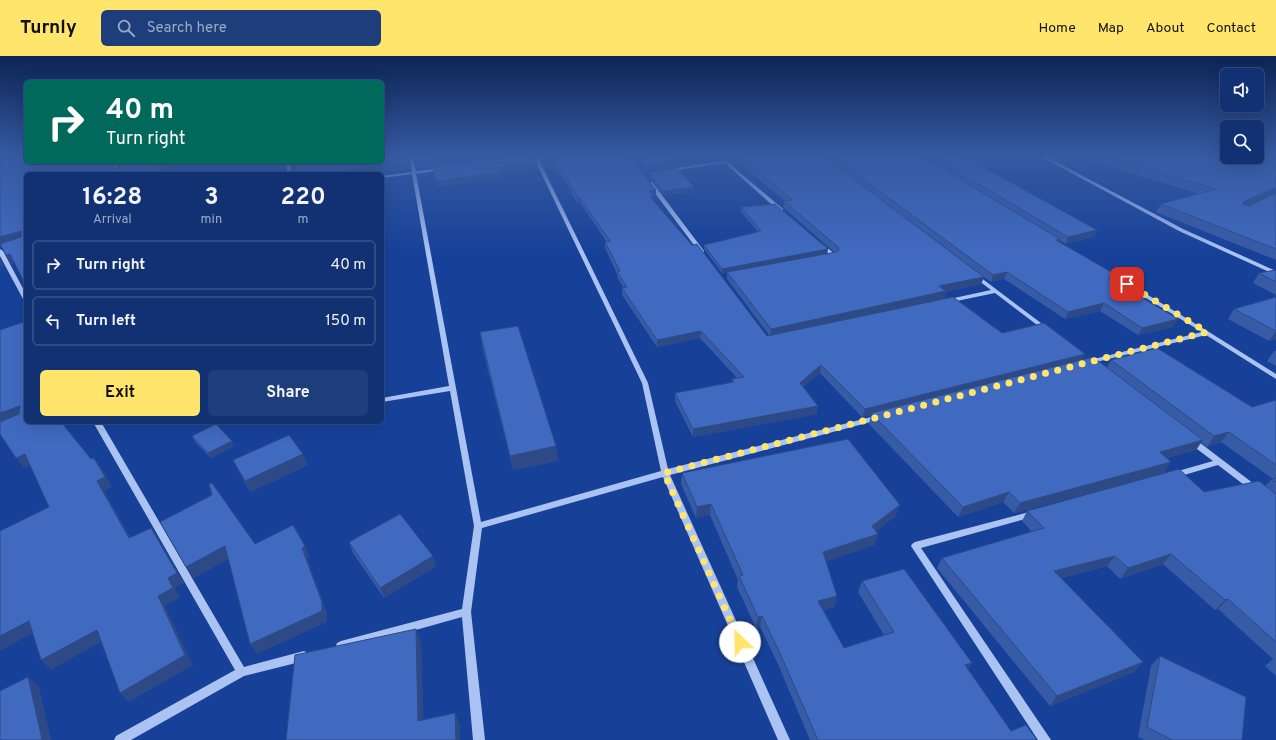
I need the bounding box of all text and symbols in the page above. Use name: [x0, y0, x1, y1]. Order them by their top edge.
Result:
search box: [101, 10, 381, 46]
text: Turnly: [20, 16, 77, 40]
icon: search: [115, 17, 137, 39]
text: Search here: [147, 19, 227, 38]
text: Home: [1039, 20, 1076, 37]
text: Map: [1098, 20, 1124, 37]
text: About: [1146, 20, 1185, 37]
text: Contact: [1207, 20, 1256, 37]
map controls: [1220, 68, 1264, 164]
button: sound: [1220, 68, 1264, 112]
text: 40 m: [106, 93, 174, 129]
icon: right: [40, 96, 92, 148]
button: search: [1220, 120, 1264, 164]
text: Turn right: [106, 128, 186, 151]
text: 16:28: [82, 183, 142, 213]
text: 3: [204, 183, 219, 213]
text: 220: [281, 183, 326, 213]
text: Arrival: [93, 212, 132, 228]
text: min: [201, 212, 222, 228]
text: m: [298, 212, 309, 228]
icon: right: [42, 254, 64, 276]
text: Turn right: [76, 256, 145, 275]
text: 40 m: [331, 256, 366, 275]
pin: [1110, 267, 1144, 301]
icon: arrive: [1116, 273, 1138, 295]
icon: left: [42, 310, 64, 332]
text: Turn left: [76, 312, 136, 331]
text: 150 m: [325, 312, 366, 331]
button: Exit: [40, 370, 200, 416]
button: Share: [208, 370, 368, 416]
position arrow: [719, 621, 761, 663]

